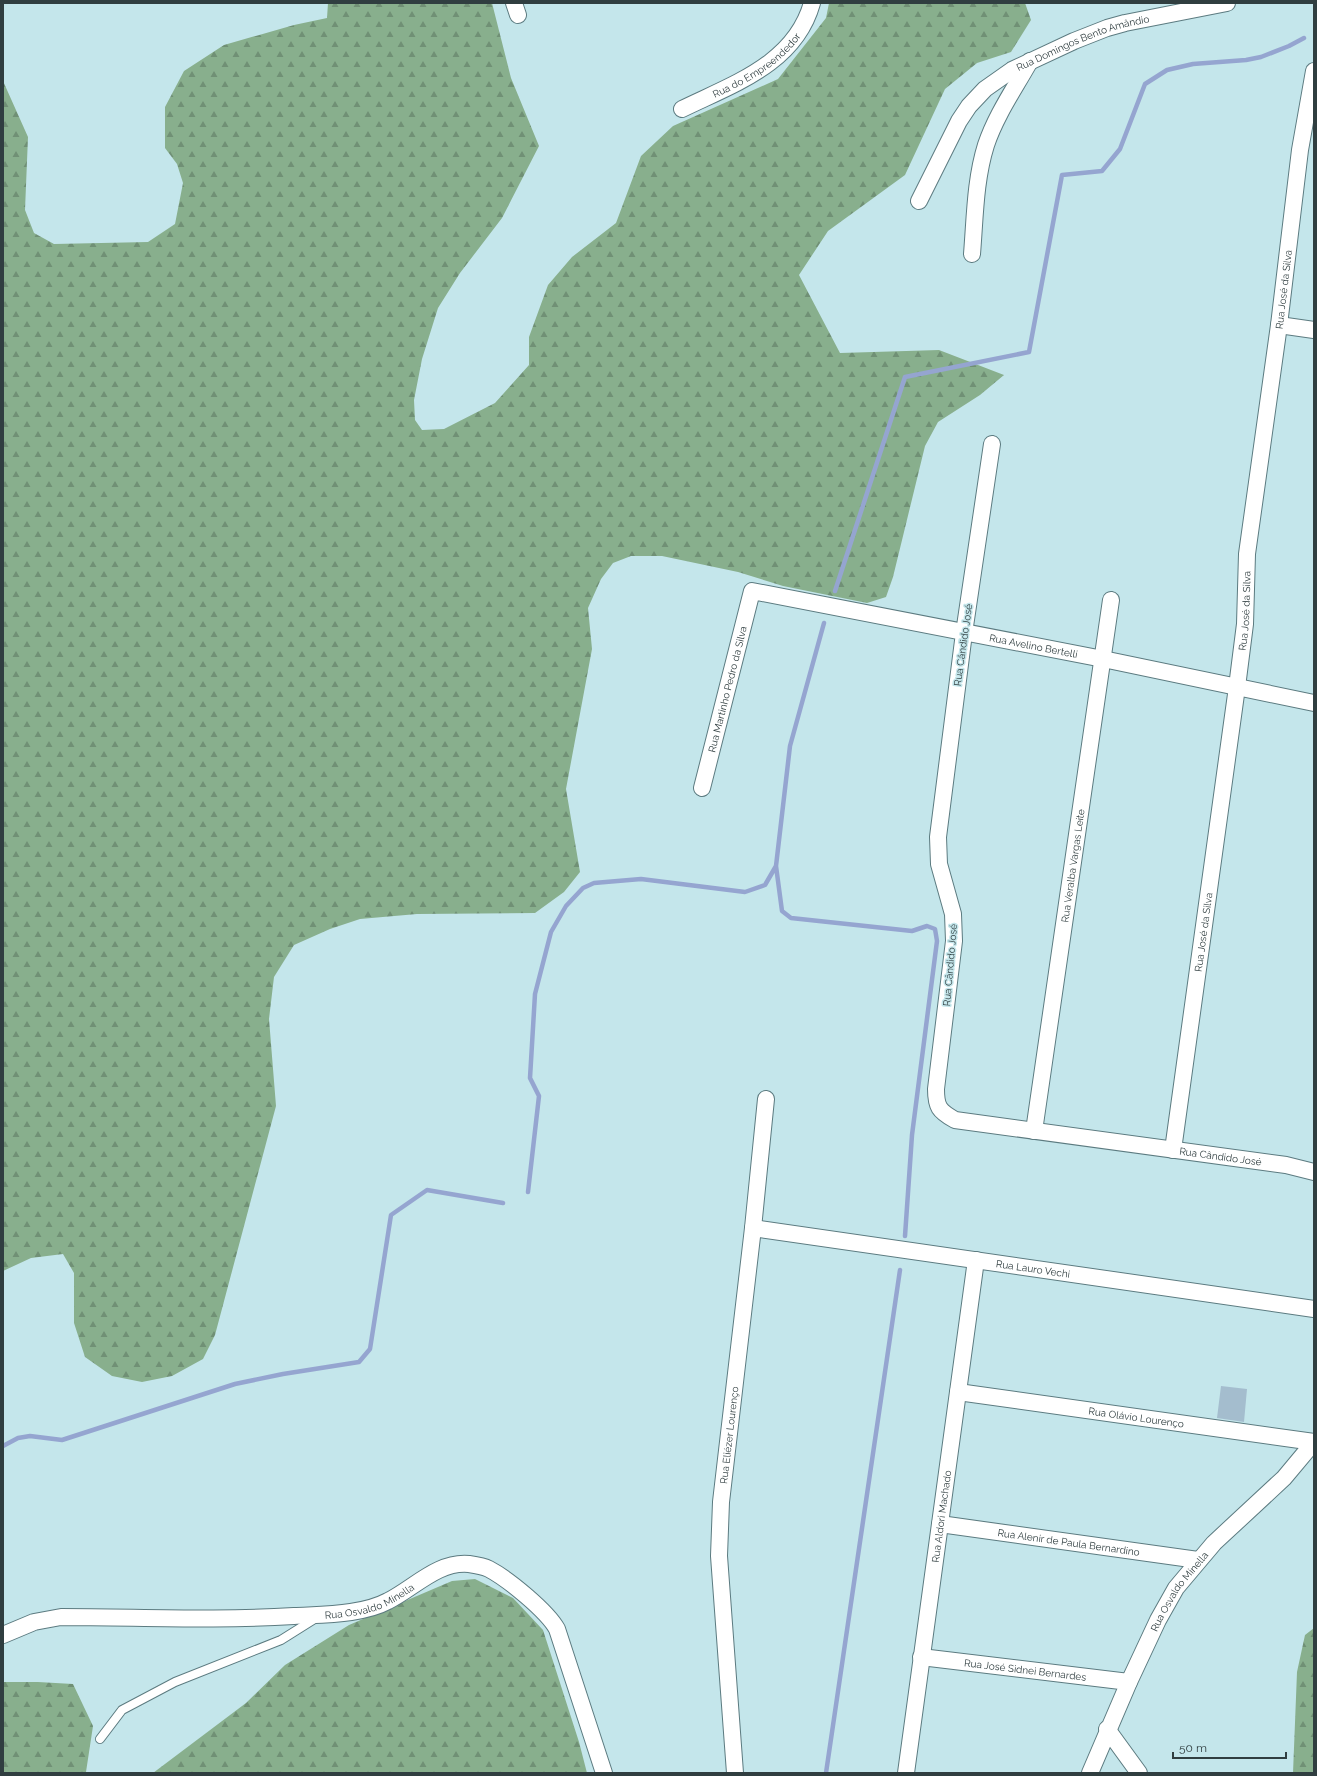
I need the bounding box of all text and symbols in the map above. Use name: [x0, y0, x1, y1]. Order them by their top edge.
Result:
street label: Rua Domingos Bento Amândio: [1014, 13, 1150, 73]
street label: Rua do Empreendedor: [711, 30, 802, 99]
street label: Rua José da Silva: [1273, 249, 1293, 330]
street label: Rua José da Silva: [1236, 571, 1252, 651]
street label: Rua Cândido José: [952, 603, 974, 687]
street label: Rua Martinho Pedro da Silva: [706, 625, 748, 753]
street label: Rua Avelino Bertelli: [988, 632, 1079, 659]
street label: Rua Veralba Vargas Leite: [1059, 808, 1086, 923]
street label: Rua José da Silva: [1192, 892, 1214, 972]
street label: Rua Cândido José: [941, 923, 959, 1007]
street label: Rua Cândido José: [1179, 1145, 1262, 1167]
street label: Rua Lauro Vechi: [995, 1258, 1071, 1279]
street label: Rua Eliézer Lourenço: [718, 1386, 740, 1484]
street label: Rua Olávio Lourenço: [1088, 1405, 1185, 1429]
street label: Rua Aldori Machado: [929, 1469, 953, 1563]
street label: Rua Alenir de Paula Bernardino: [997, 1527, 1141, 1557]
street label: Rua Osvaldo Minella: [1148, 1549, 1210, 1633]
street label: Rua Osvaldo Minella: [324, 1581, 416, 1620]
street label: Rua José Sidnei Bernardes: [964, 1657, 1087, 1682]
scale bar: [1173, 1734, 1286, 1760]
text: 50 m: [1179, 1741, 1207, 1755]

